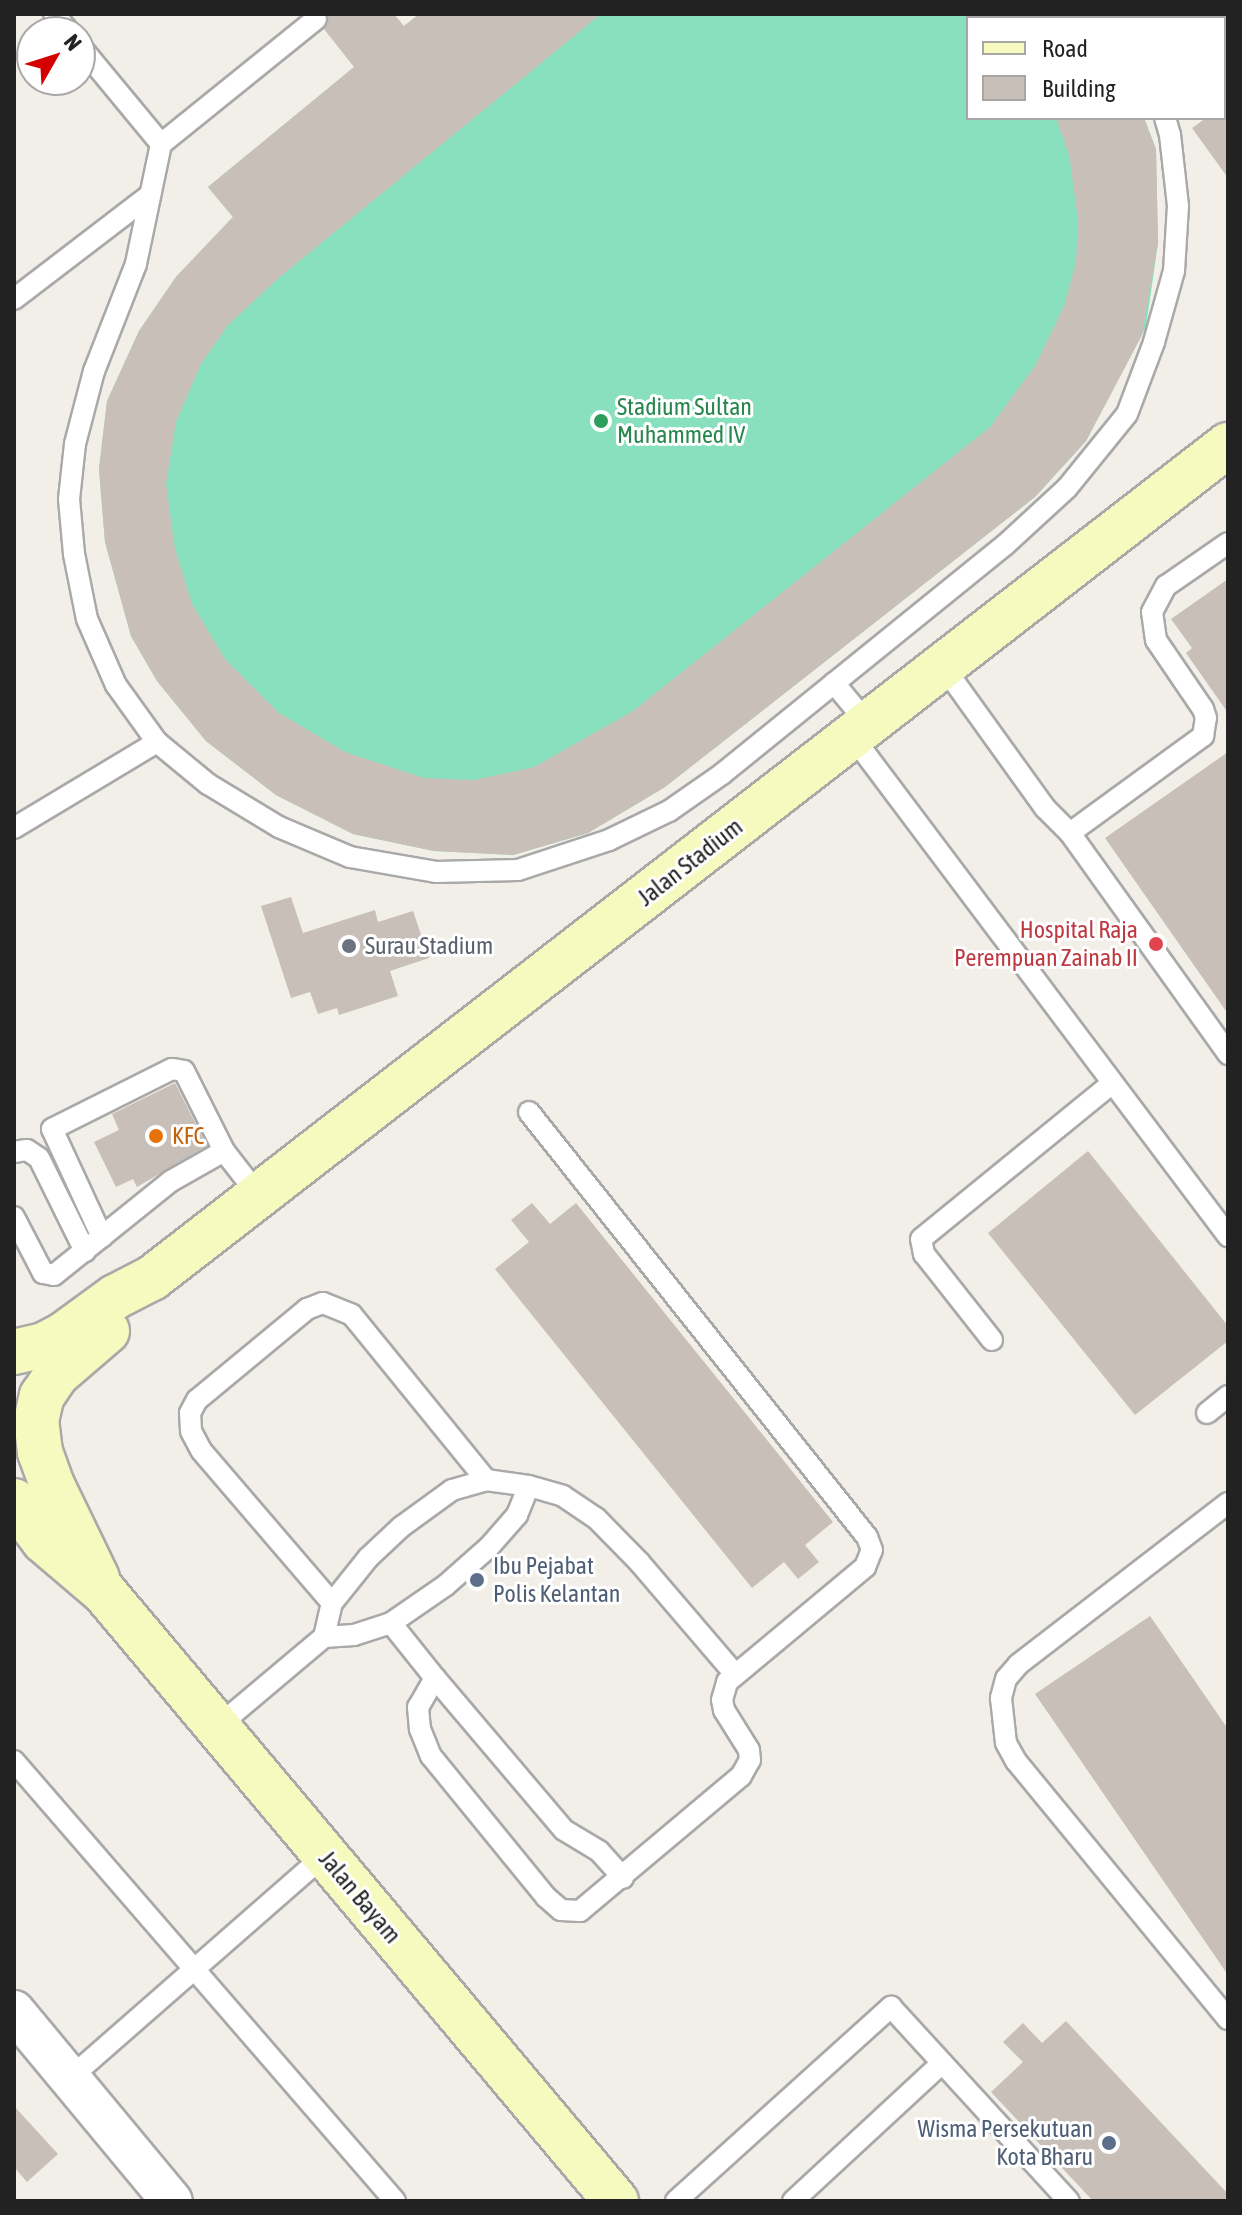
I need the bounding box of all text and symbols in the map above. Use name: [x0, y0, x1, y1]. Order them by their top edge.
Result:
north arrow: [16, 16, 96, 96]
legend: [966, 16, 1226, 120]
text: N: [59, 29, 87, 55]
text: Road: [1042, 35, 1088, 62]
text: Building: [1042, 75, 1115, 102]
place label: Stadium Sultan Muhammed IV: [617, 393, 752, 449]
marker: Stadium Sultan Muhammed IV: [592, 412, 610, 430]
street label: Jalan Stadium: [632, 812, 748, 912]
place label: Hospital Raja Perempuan Zainab II: [954, 916, 1138, 972]
place label: Surau Stadium: [365, 932, 493, 960]
marker: Hospital Raja Perempuan Zainab II: [1145, 933, 1167, 955]
marker: Surau Stadium: [340, 937, 358, 955]
place label: KFC: [172, 1122, 204, 1150]
marker: KFC: [147, 1127, 165, 1145]
place label: Ibu Pejabat Polis Kelantan: [493, 1552, 620, 1608]
marker: Ibu Pejabat Polis Kelantan: [468, 1571, 486, 1589]
street label: Jalan Bayam: [313, 1845, 407, 1949]
place label: Wisma Persekutuan Kota Bharu: [918, 2115, 1093, 2171]
marker: Wisma Persekutuan Kota Bharu: [1100, 2134, 1118, 2152]

